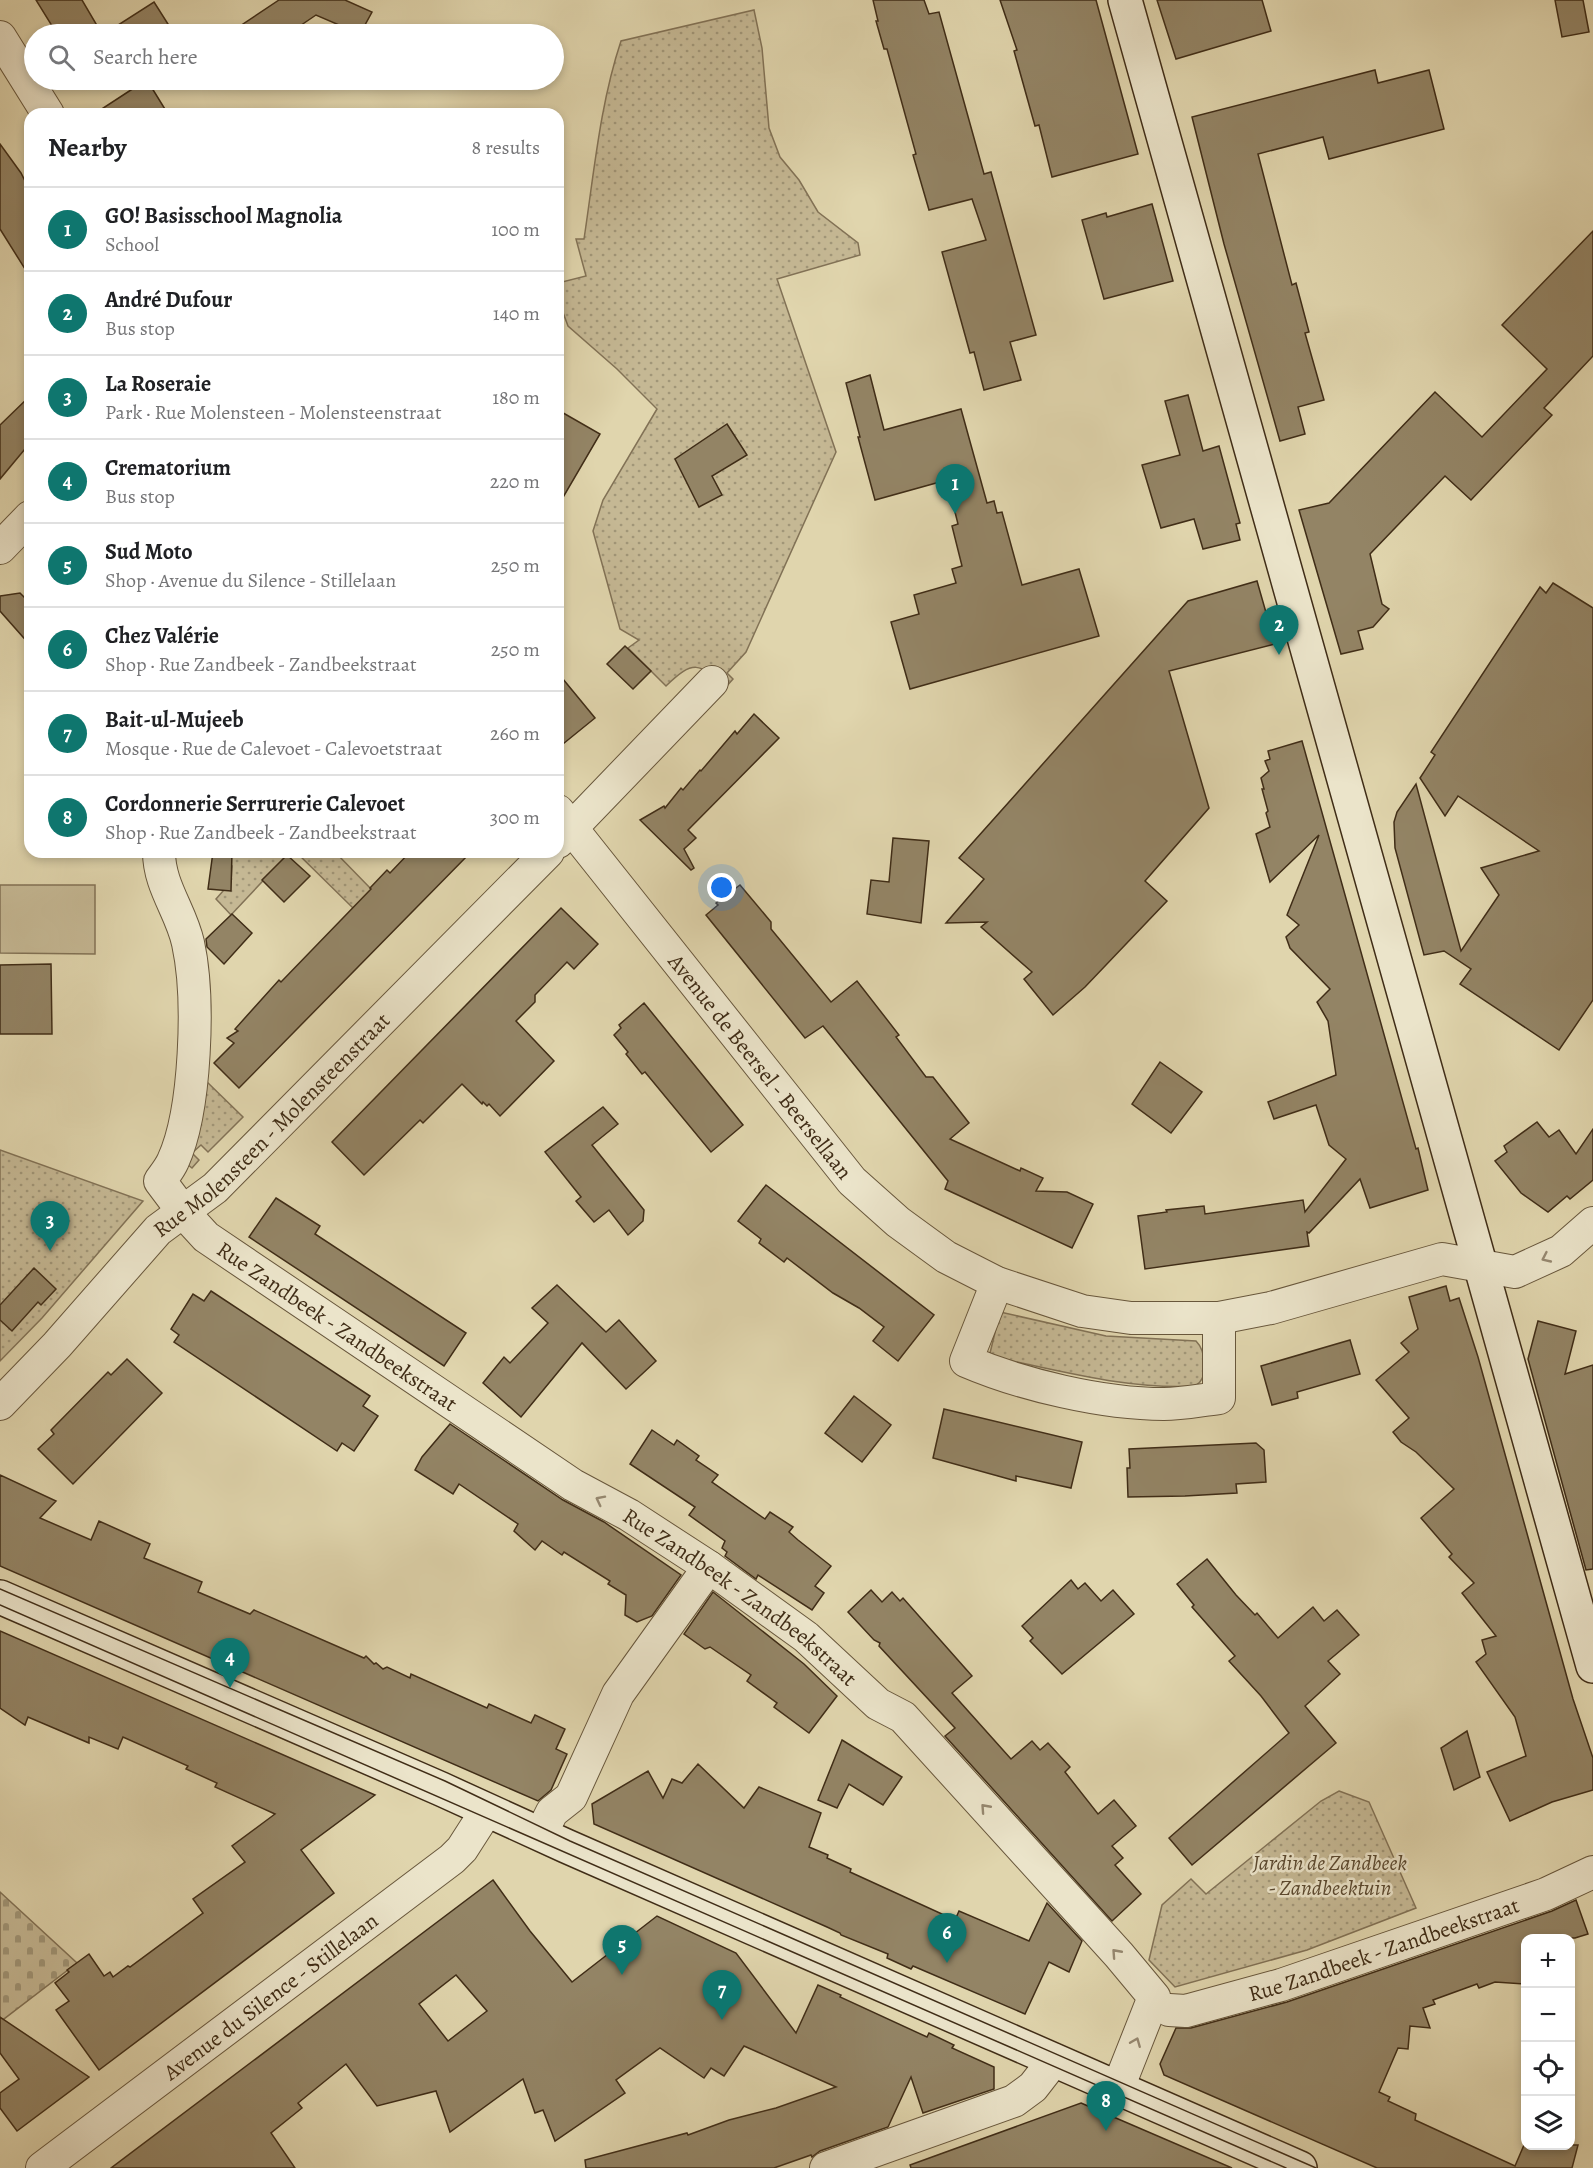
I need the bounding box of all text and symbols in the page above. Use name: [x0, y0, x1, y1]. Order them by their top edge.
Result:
search box: [24, 24, 564, 90]
icon: search: [45, 41, 78, 74]
text: Search here: [93, 42, 198, 72]
text: Nearby: [48, 130, 127, 165]
text: 8 results: [472, 134, 540, 161]
text: GO! Basisschool Magnolia: [105, 201, 342, 231]
text: 1: [64, 216, 71, 243]
text: 100 m: [491, 216, 540, 243]
text: School: [105, 231, 159, 258]
text: André Dufour: [105, 285, 232, 315]
text: 2: [63, 300, 72, 327]
text: 140 m: [493, 300, 540, 327]
text: Bus stop: [105, 315, 175, 342]
text: La Roseraie: [105, 369, 211, 399]
text: 3: [63, 384, 72, 411]
text: 180 m: [492, 384, 540, 411]
text: Park · Rue Molensteen - Molensteenstraat: [105, 399, 441, 426]
text: Crematorium: [105, 453, 231, 483]
pin: 1: [936, 464, 974, 514]
text: 4: [63, 468, 72, 495]
text: 220 m: [490, 468, 540, 495]
text: Bus stop: [105, 483, 175, 510]
text: Sud Moto: [105, 537, 193, 567]
text: 5: [63, 552, 72, 579]
text: 250 m: [491, 552, 540, 579]
text: Shop · Avenue du Silence - Stillelaan: [105, 567, 396, 594]
pin: 2: [1260, 606, 1298, 655]
text: Chez Valérie: [105, 621, 219, 651]
text: 6: [63, 636, 72, 663]
text: 250 m: [491, 636, 540, 663]
text: Shop · Rue Zandbeek - Zandbeekstraat: [105, 651, 417, 678]
text: Bait-ul-Mujeeb: [105, 705, 244, 735]
text: 7: [63, 720, 72, 747]
text: 260 m: [490, 720, 540, 747]
text: Mosque · Rue de Calevoet - Calevoetstraat: [105, 735, 442, 762]
text: Cordonnerie Serrurerie Calevoet: [105, 789, 405, 819]
text: 8: [63, 804, 72, 831]
text: 300 m: [490, 804, 540, 831]
text: Shop · Rue Zandbeek - Zandbeekstraat: [105, 819, 417, 846]
your location: [707, 873, 736, 902]
street label: Avenue de Beersel - Beersellaan: [660, 947, 859, 1186]
street label: Rue Molensteen - Molensteenstraat: [147, 1006, 397, 1245]
pin: 3: [31, 1202, 70, 1251]
street label: Rue Zandbeek - Zandbeekstraat: [211, 1235, 463, 1419]
one-way arrow: [1542, 1250, 1553, 1262]
one-way arrow: [595, 1495, 606, 1507]
street label: Rue Zandbeek - Zandbeekstraat: [617, 1501, 863, 1693]
pin: 4: [210, 1638, 250, 1688]
one-way arrow: [981, 1804, 992, 1815]
park label: Jardin de Zandbeek - Zandbeektuin: [1252, 1848, 1407, 1903]
street label: Rue Zandbeek - Zandbeekstraat: [1245, 1890, 1523, 2009]
street label: Avenue du Silence - Stillelaan: [157, 1906, 385, 2088]
pin: 6: [928, 1914, 966, 1963]
pin: 5: [602, 1926, 642, 1975]
map controls: [1521, 1934, 1575, 2150]
button: +: [1521, 1934, 1575, 1988]
one-way arrow: [1112, 1949, 1123, 1959]
pin: 7: [702, 1970, 742, 2020]
button: −: [1521, 1988, 1575, 2042]
one-way arrow: [1129, 2038, 1141, 2049]
button: locate: [1521, 2042, 1575, 2096]
pin: 8: [1086, 2082, 1126, 2131]
button: layers: [1521, 2096, 1575, 2150]

